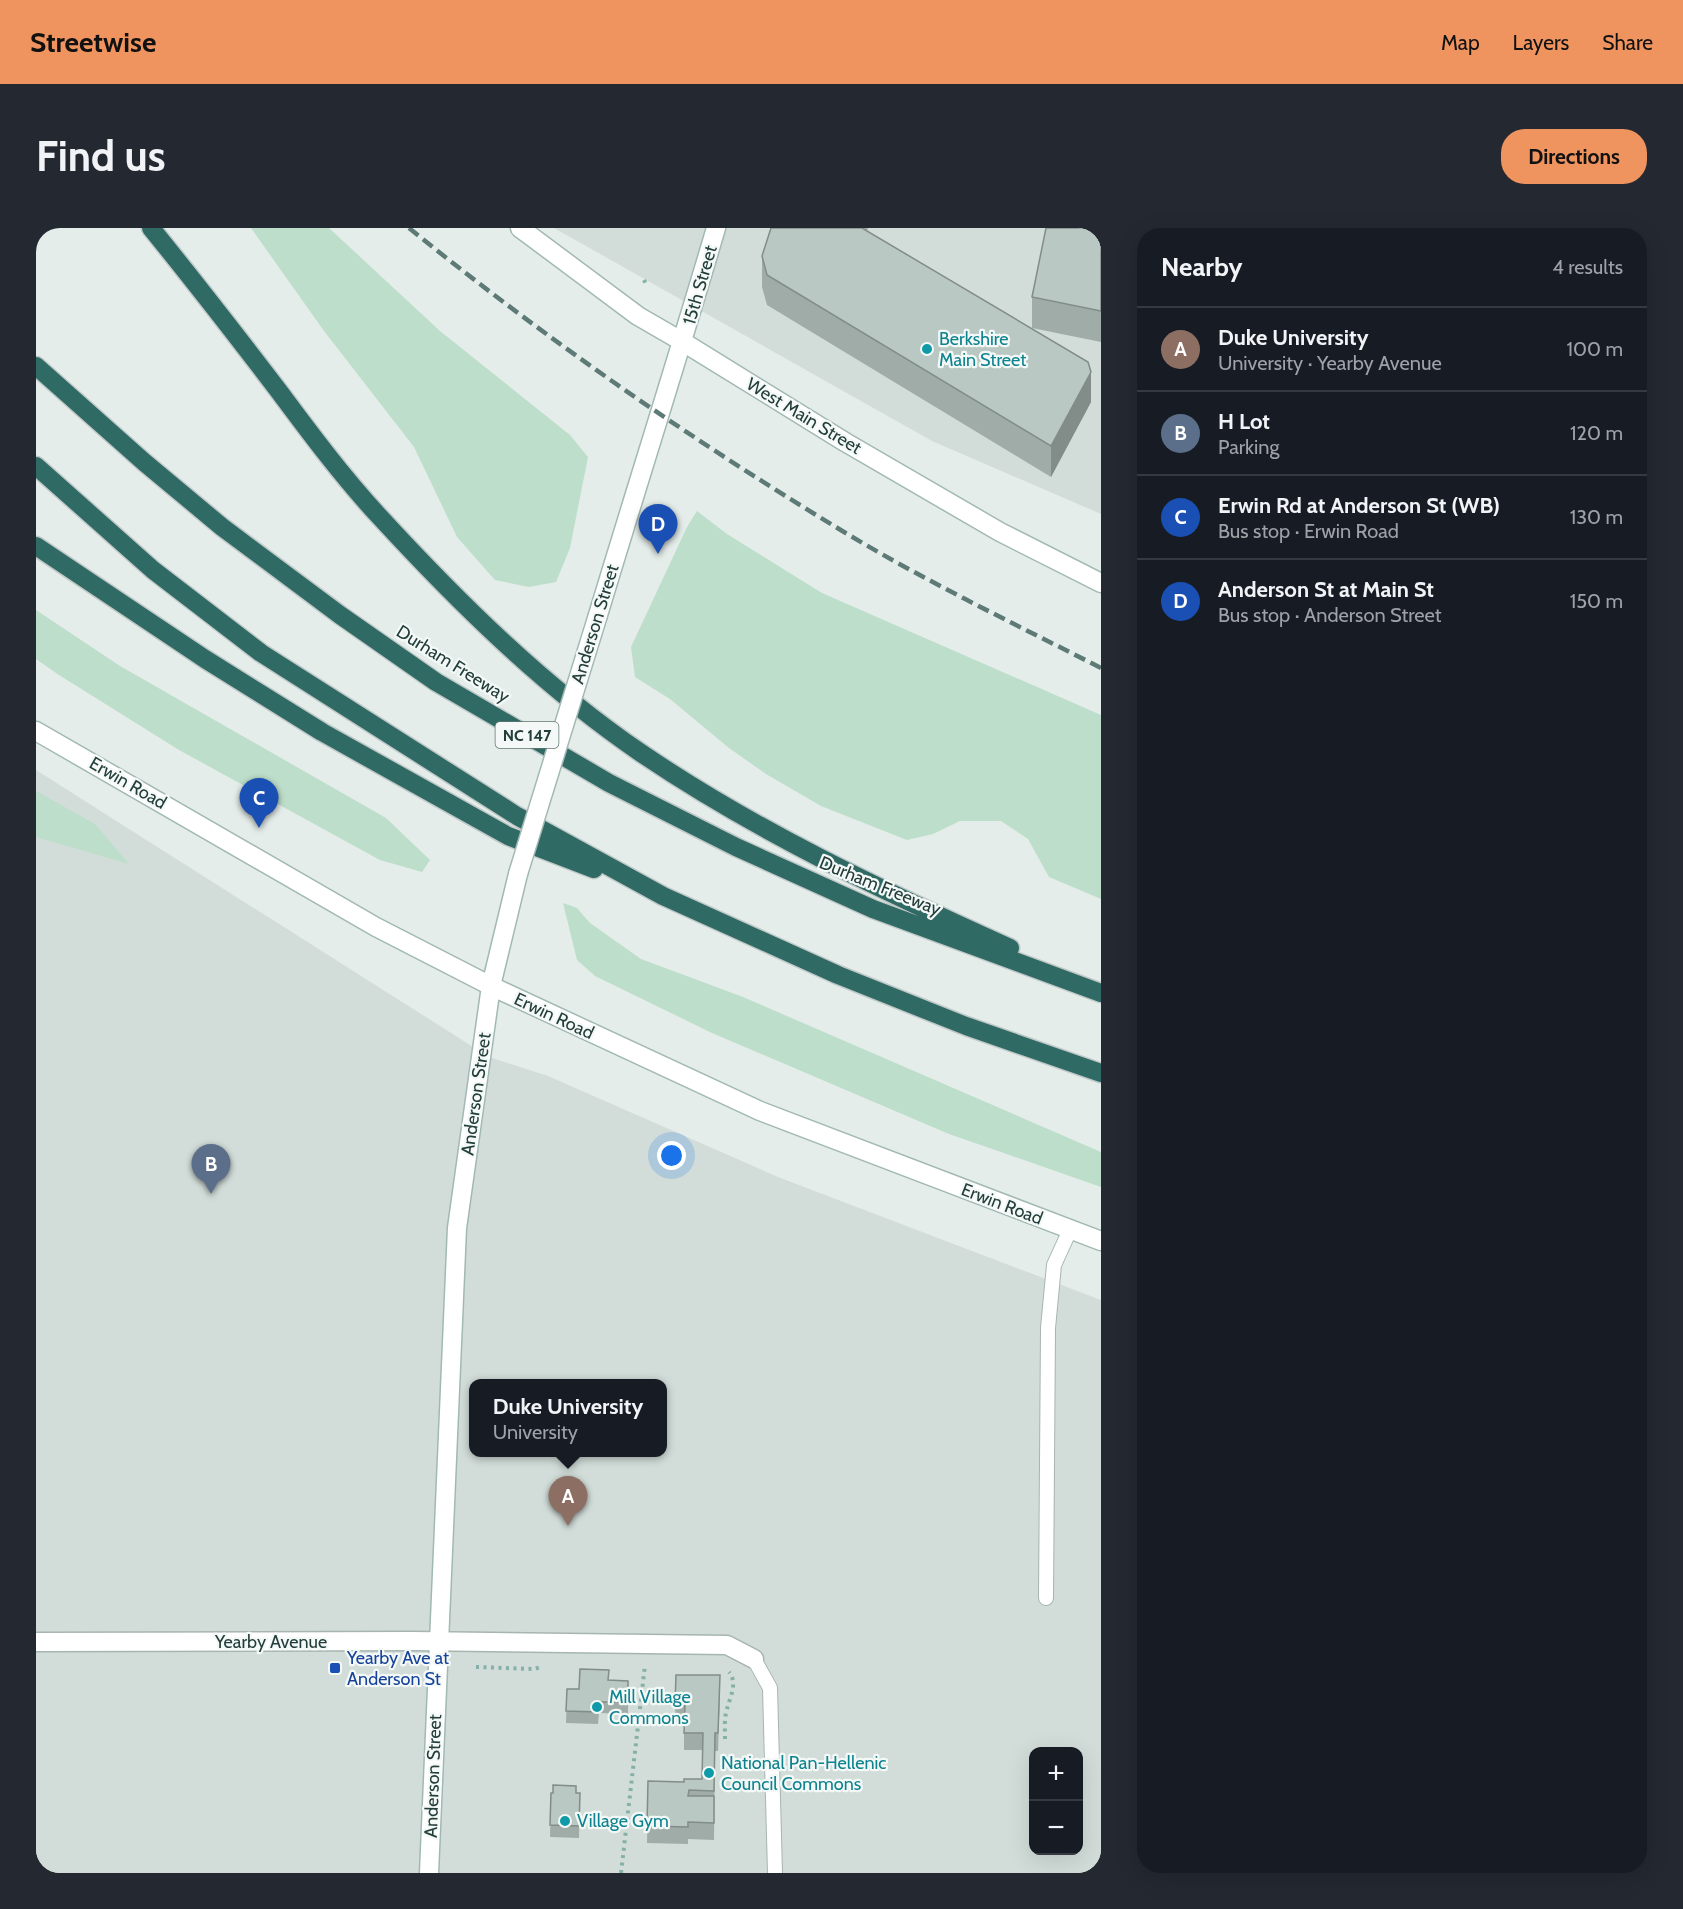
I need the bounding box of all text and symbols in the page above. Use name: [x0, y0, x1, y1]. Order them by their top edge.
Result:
text: Streetwise: [30, 25, 156, 59]
text: Map: [1441, 30, 1480, 55]
text: Layers: [1513, 30, 1569, 55]
text: Share: [1602, 30, 1653, 55]
button: Directions: [1501, 129, 1647, 184]
text: Find us: [36, 130, 165, 182]
street label: 15th Street: [678, 243, 722, 327]
text: Nearby: [1161, 251, 1242, 283]
text: 4 results: [1552, 255, 1623, 279]
text: Duke University: [1218, 324, 1368, 351]
place label: Berkshire Main Street: [939, 328, 1026, 371]
text: A: [1174, 337, 1187, 361]
text: 100 m: [1567, 337, 1623, 361]
marker: Berkshire Main Street: [920, 342, 934, 356]
text: University · Yearby Avenue: [1218, 351, 1442, 375]
street label: West Main Street: [742, 373, 866, 459]
text: H Lot: [1218, 408, 1270, 435]
text: B: [1174, 421, 1187, 445]
text: 120 m: [1570, 421, 1623, 445]
text: Parking: [1218, 435, 1279, 459]
text: Erwin Rd at Anderson St (WB): [1218, 492, 1500, 519]
pin: D: [638, 504, 678, 554]
text: C: [1174, 505, 1187, 529]
text: 130 m: [1570, 505, 1623, 529]
text: Bus stop · Erwin Road: [1218, 519, 1399, 543]
street label: Anderson Street: [566, 562, 624, 686]
text: Anderson St at Main St: [1218, 576, 1434, 603]
text: D: [1173, 589, 1188, 613]
text: 150 m: [1570, 589, 1623, 613]
text: Bus stop · Anderson Street: [1218, 603, 1441, 627]
street label: Durham Freeway: [392, 620, 514, 708]
road number: NC 147: [496, 722, 558, 748]
street label: Erwin Road: [85, 752, 171, 814]
pin: C: [240, 778, 278, 828]
street label: Durham Freeway: [816, 852, 944, 920]
street label: Erwin Road: [511, 988, 597, 1044]
street label: Anderson Street: [456, 1031, 496, 1157]
your location: [657, 1141, 686, 1170]
pin: B: [192, 1144, 231, 1194]
street label: Erwin Road: [958, 1178, 1046, 1230]
popup: [469, 1379, 667, 1457]
text: Duke University: [493, 1393, 643, 1420]
text: University: [493, 1420, 578, 1444]
pin: A: [548, 1476, 588, 1526]
street label: Yearby Avenue: [214, 1631, 327, 1653]
place label: Yearby Ave at Anderson St: [346, 1647, 449, 1690]
marker: Yearby Ave at Anderson St: [328, 1661, 342, 1675]
place label: Mill Village Commons: [609, 1686, 691, 1729]
marker: Mill Village Commons: [590, 1700, 604, 1714]
street label: Anderson Street: [420, 1714, 446, 1838]
map controls: [1029, 1747, 1083, 1855]
button: +: [1029, 1747, 1083, 1801]
place label: National Pan-Hellenic Council Commons: [721, 1752, 886, 1795]
marker: National Pan-Hellenic Council Commons: [702, 1766, 716, 1780]
button: −: [1029, 1801, 1083, 1855]
place label: Village Gym: [577, 1810, 669, 1832]
marker: Village Gym: [558, 1814, 572, 1828]

